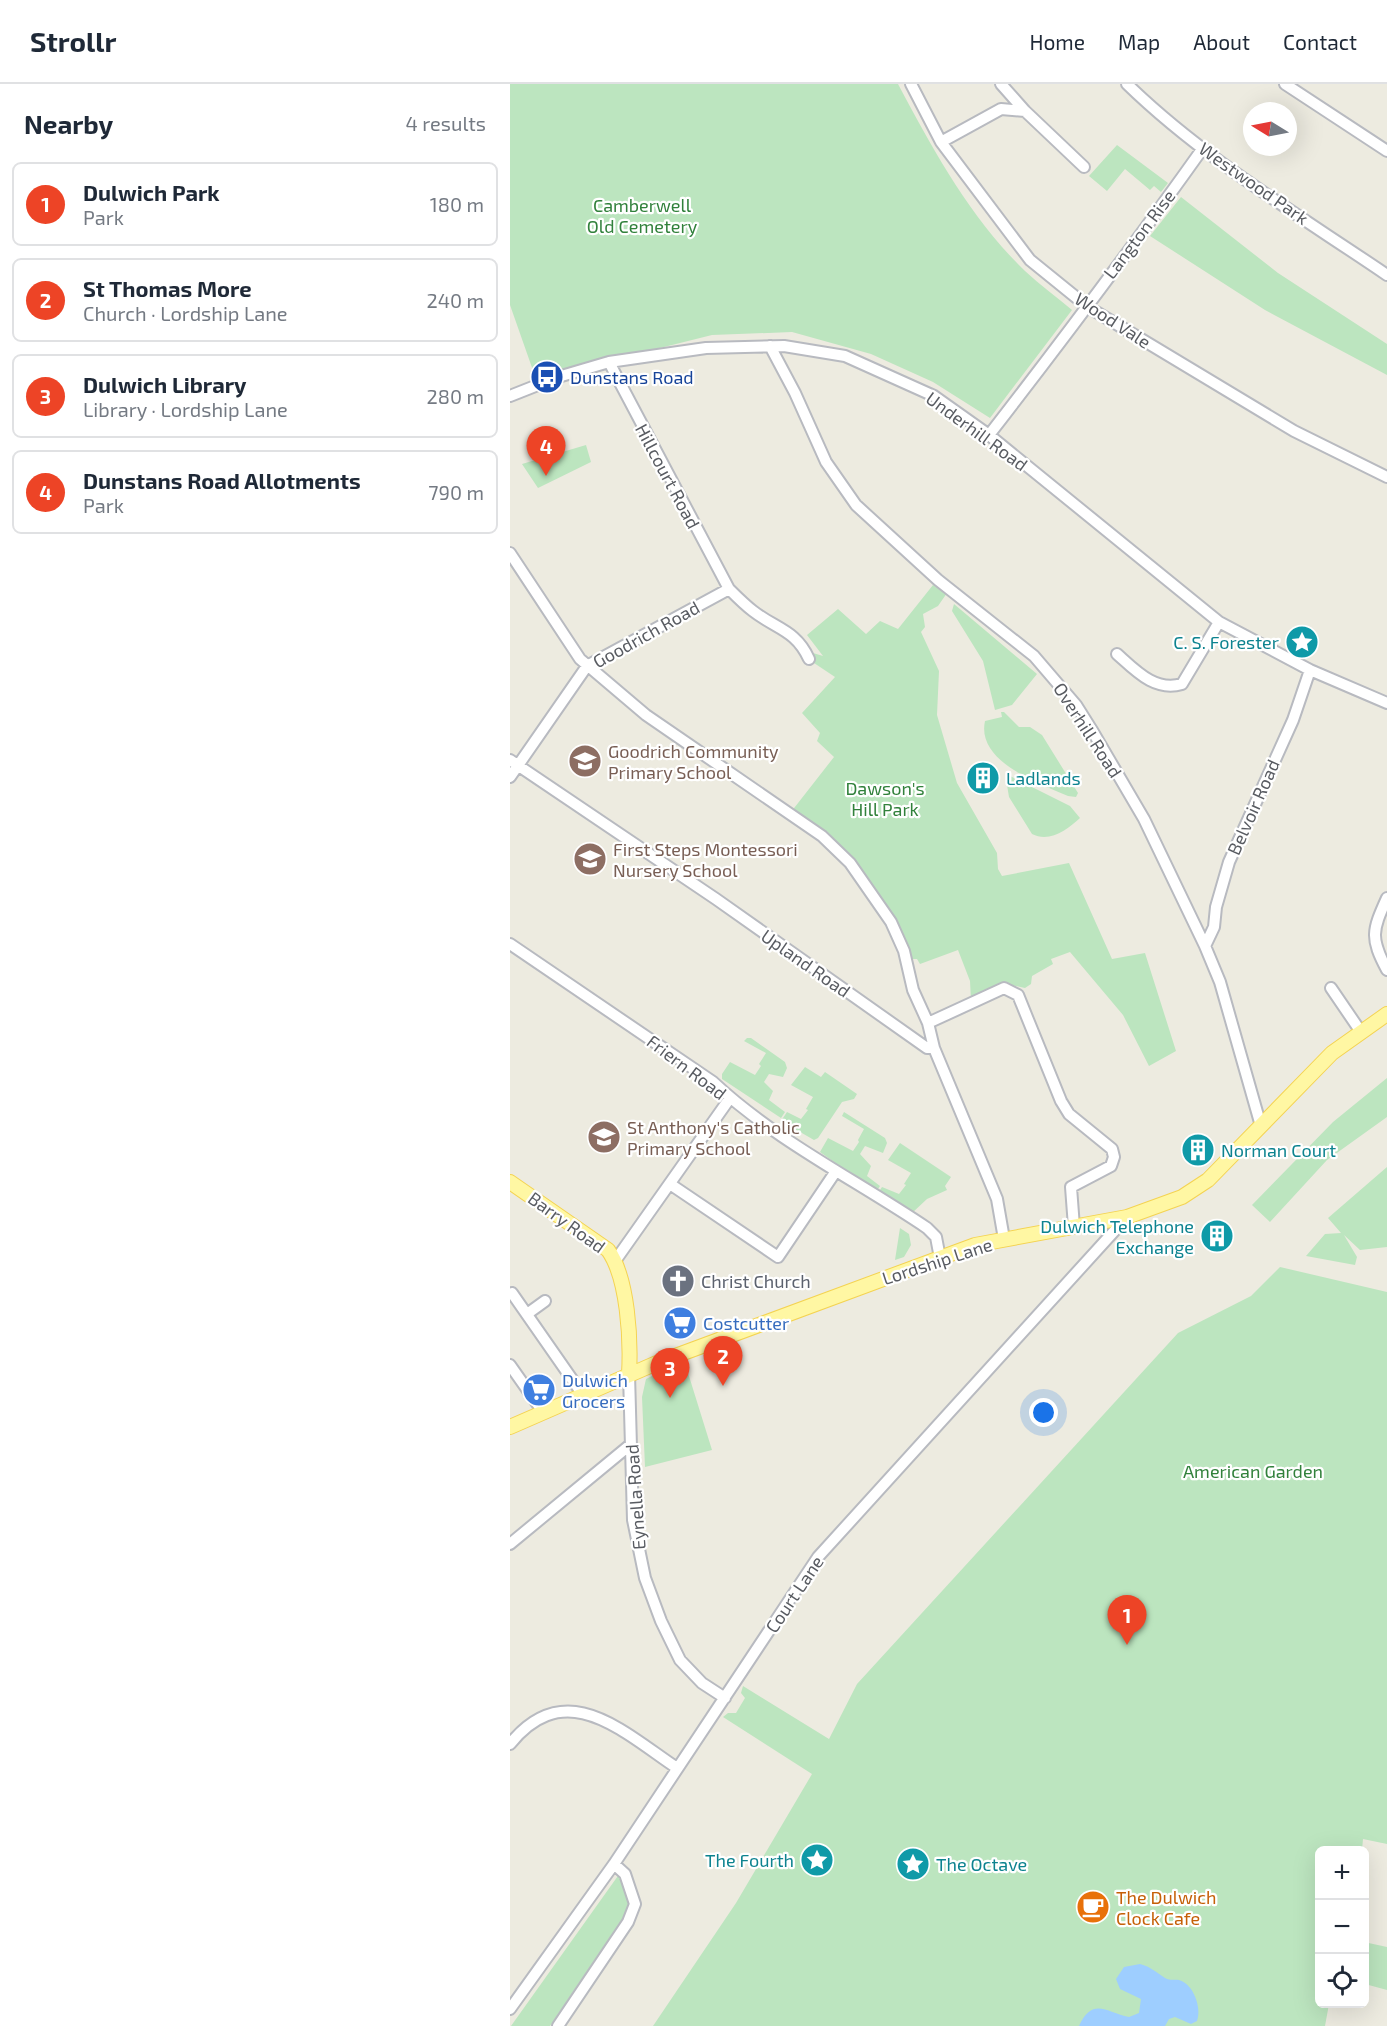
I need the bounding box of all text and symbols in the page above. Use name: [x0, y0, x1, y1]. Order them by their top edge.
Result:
text: Strollr: [30, 24, 116, 58]
text: Home: [1029, 29, 1085, 54]
text: Map: [1118, 29, 1160, 54]
text: About: [1193, 29, 1250, 54]
text: Contact: [1283, 29, 1357, 54]
north arrow: [1243, 102, 1297, 156]
text: Nearby: [24, 108, 113, 139]
text: 4 results: [406, 111, 486, 135]
street label: Westwood Park: [1195, 137, 1313, 229]
text: Dulwich Park: [83, 179, 220, 205]
street label: Langton Rise: [1098, 185, 1180, 283]
text: 1: [41, 192, 50, 216]
text: 180 m: [430, 192, 484, 216]
park label: Camberwell Old Cemetery: [587, 194, 698, 237]
text: Park: [83, 205, 124, 229]
text: St Thomas More: [83, 275, 252, 301]
street label: Wood Vale: [1071, 287, 1155, 353]
text: 2: [40, 288, 51, 312]
text: 240 m: [426, 288, 484, 312]
text: Church · Lordship Lane: [83, 301, 288, 325]
bus stop icon: Dunstans Road: [529, 359, 565, 395]
place label: Dunstans Road: [570, 366, 694, 388]
text: Dulwich Library: [83, 371, 247, 397]
text: 3: [40, 384, 51, 408]
text: 280 m: [427, 384, 484, 408]
street label: Underhill Road: [922, 387, 1032, 475]
text: Library · Lordship Lane: [83, 397, 288, 421]
street label: Hillcourt Road: [631, 420, 705, 532]
pin: 4: [526, 426, 566, 476]
text: Dunstans Road Allotments: [83, 467, 361, 493]
text: 4: [39, 480, 52, 504]
text: 790 m: [428, 480, 484, 504]
text: Park: [83, 493, 124, 517]
street label: Goodrich Road: [589, 596, 703, 672]
place icon: C. S. Forester: [1284, 624, 1320, 660]
place label: C. S. Forester: [1173, 631, 1279, 653]
street label: Overhill Road: [1049, 678, 1127, 782]
place label: Goodrich Community Primary School: [608, 740, 779, 783]
school or university icon: Goodrich Community Primary School: [567, 743, 603, 779]
street label: Belvoir Road: [1222, 756, 1284, 858]
building icon: Ladlands: [965, 760, 1001, 796]
place label: Ladlands: [1006, 767, 1081, 789]
park label: Dawson's Hill Park: [845, 777, 925, 820]
place label: First Steps Montessori Nursery School: [613, 838, 798, 881]
school or university icon: First Steps Montessori Nursery School: [572, 841, 608, 877]
street label: Upland Road: [757, 924, 855, 1002]
street label: Friern Road: [643, 1030, 731, 1104]
place label: St Anthony's Catholic Primary School: [627, 1116, 800, 1159]
school or university icon: St Anthony's Catholic Primary School: [586, 1119, 622, 1155]
building icon: Norman Court: [1180, 1132, 1216, 1168]
place label: Norman Court: [1221, 1139, 1336, 1161]
street label: Barry Road: [524, 1187, 610, 1257]
place label: Dulwich Telephone Exchange: [1040, 1215, 1194, 1258]
building icon: Dulwich Telephone Exchange: [1199, 1218, 1235, 1254]
street label: Lordship Lane: [879, 1233, 995, 1289]
church icon: Christ Church: [660, 1263, 696, 1299]
place label: Christ Church: [701, 1270, 811, 1292]
supermarket icon: Costcutter: [662, 1305, 698, 1341]
place label: Costcutter: [703, 1312, 789, 1334]
pin: 2: [704, 1336, 742, 1386]
pin: 3: [650, 1348, 690, 1398]
place label: Dulwich Grocers: [562, 1369, 628, 1412]
supermarket icon: Dulwich Grocers: [521, 1372, 557, 1408]
your location: [1029, 1398, 1058, 1427]
street label: Eynella Road: [620, 1443, 650, 1551]
park label: American Garden: [1183, 1460, 1323, 1482]
street label: Court Lane: [760, 1551, 828, 1637]
pin: 1: [1108, 1596, 1146, 1645]
place icon: The Fourth: [799, 1842, 835, 1878]
place icon: The Octave: [895, 1846, 931, 1882]
map controls: [1315, 1846, 1369, 2008]
button: +: [1315, 1846, 1369, 1900]
place label: The Fourth: [705, 1849, 794, 1871]
place label: The Octave: [936, 1853, 1027, 1875]
place label: The Dulwich Clock Cafe: [1116, 1886, 1216, 1929]
cafe icon: The Dulwich Clock Cafe: [1075, 1889, 1111, 1925]
button: −: [1315, 1900, 1369, 1954]
button: locate: [1315, 1954, 1369, 2008]

